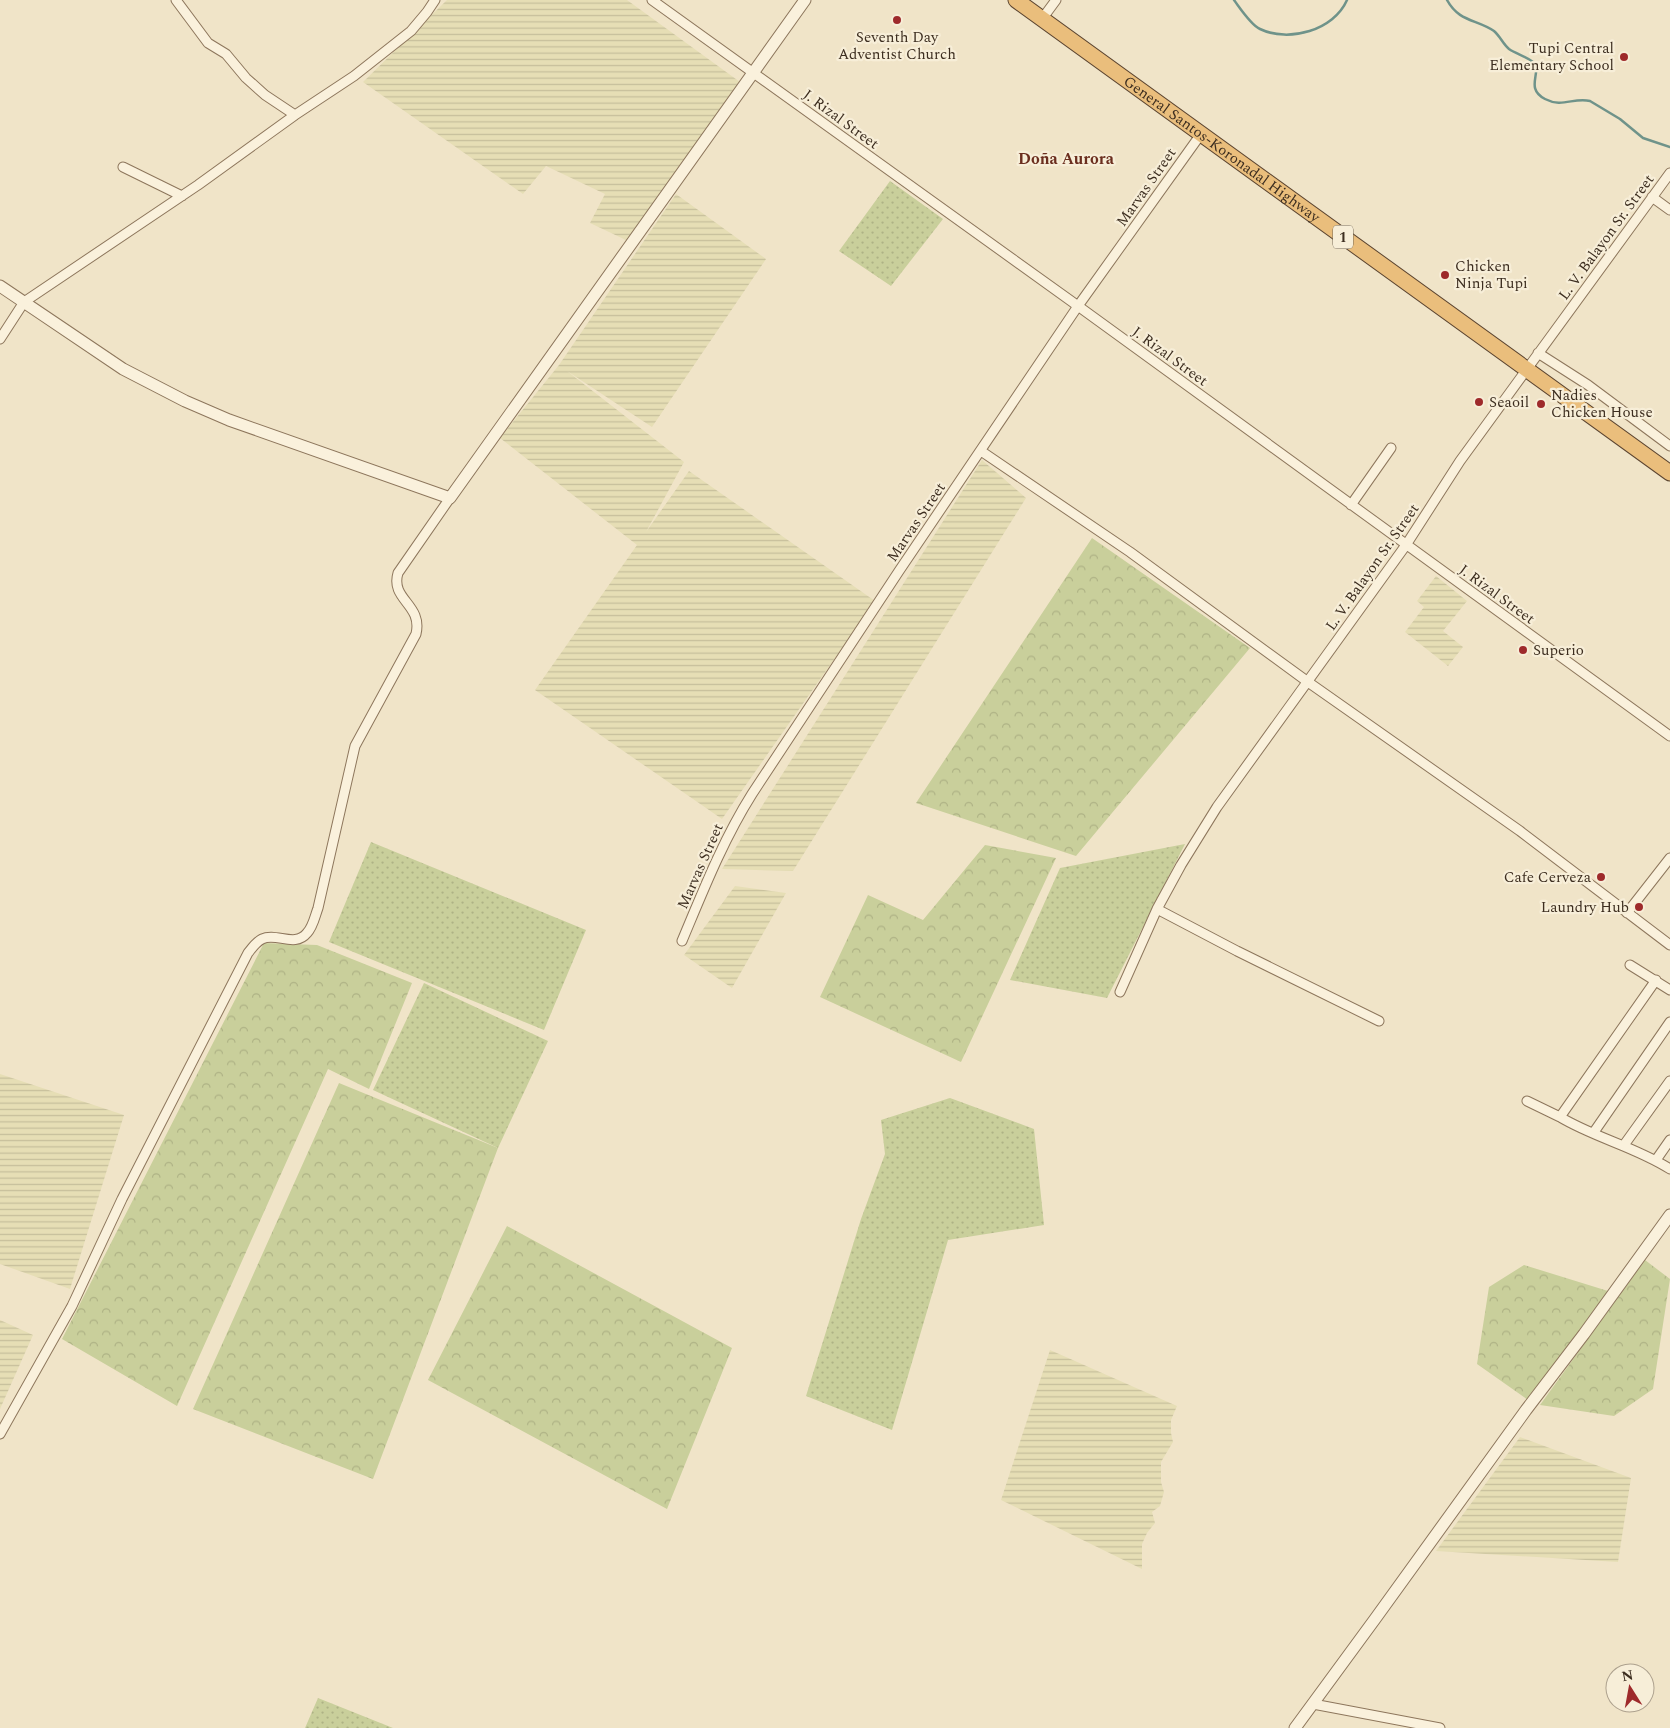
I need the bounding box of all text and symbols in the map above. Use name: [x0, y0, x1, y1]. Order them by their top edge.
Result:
marker: Seventh Day Adventist Church: [891, 14, 903, 26]
place label: Seventh Day Adventist Church: [838, 26, 956, 66]
place label: Tupi Central Elementary School: [1489, 37, 1614, 77]
marker: Tupi Central Elementary School: [1618, 51, 1630, 63]
street label: General Santos-Koronadal Highway: [1118, 70, 1325, 229]
street label: J. Rizal Street: [798, 84, 884, 155]
street label: Marvas Street: [1111, 143, 1182, 231]
district label: Doña Aurora: [1018, 147, 1115, 171]
street label: L. V. Balayon Sr. Street: [1553, 170, 1660, 305]
road number: 1: [1333, 226, 1353, 248]
place label: Chicken Ninja Tupi: [1455, 255, 1528, 295]
marker: Chicken Ninja Tupi: [1439, 269, 1451, 281]
street label: J. Rizal Street: [1127, 321, 1213, 392]
place label: Nadies Chicken House: [1551, 384, 1653, 424]
place label: Seaoil: [1489, 391, 1529, 414]
marker: Seaoil: [1473, 396, 1485, 408]
marker: Nadies Chicken House: [1535, 398, 1547, 410]
street label: Marvas Street: [881, 478, 952, 567]
street label: L. V. Balayon Sr. Street: [1320, 499, 1425, 636]
street label: J. Rizal Street: [1454, 559, 1540, 630]
place label: Superio: [1533, 639, 1584, 662]
marker: Superio: [1517, 644, 1529, 656]
street label: Marvas Street: [671, 820, 730, 913]
place label: Cafe Cerveza: [1504, 866, 1592, 889]
marker: Cafe Cerveza: [1595, 871, 1607, 883]
place label: Laundry Hub: [1541, 896, 1629, 919]
marker: Laundry Hub: [1633, 901, 1645, 913]
north arrow: [1605, 1663, 1655, 1713]
text: N: [1620, 1664, 1635, 1687]

